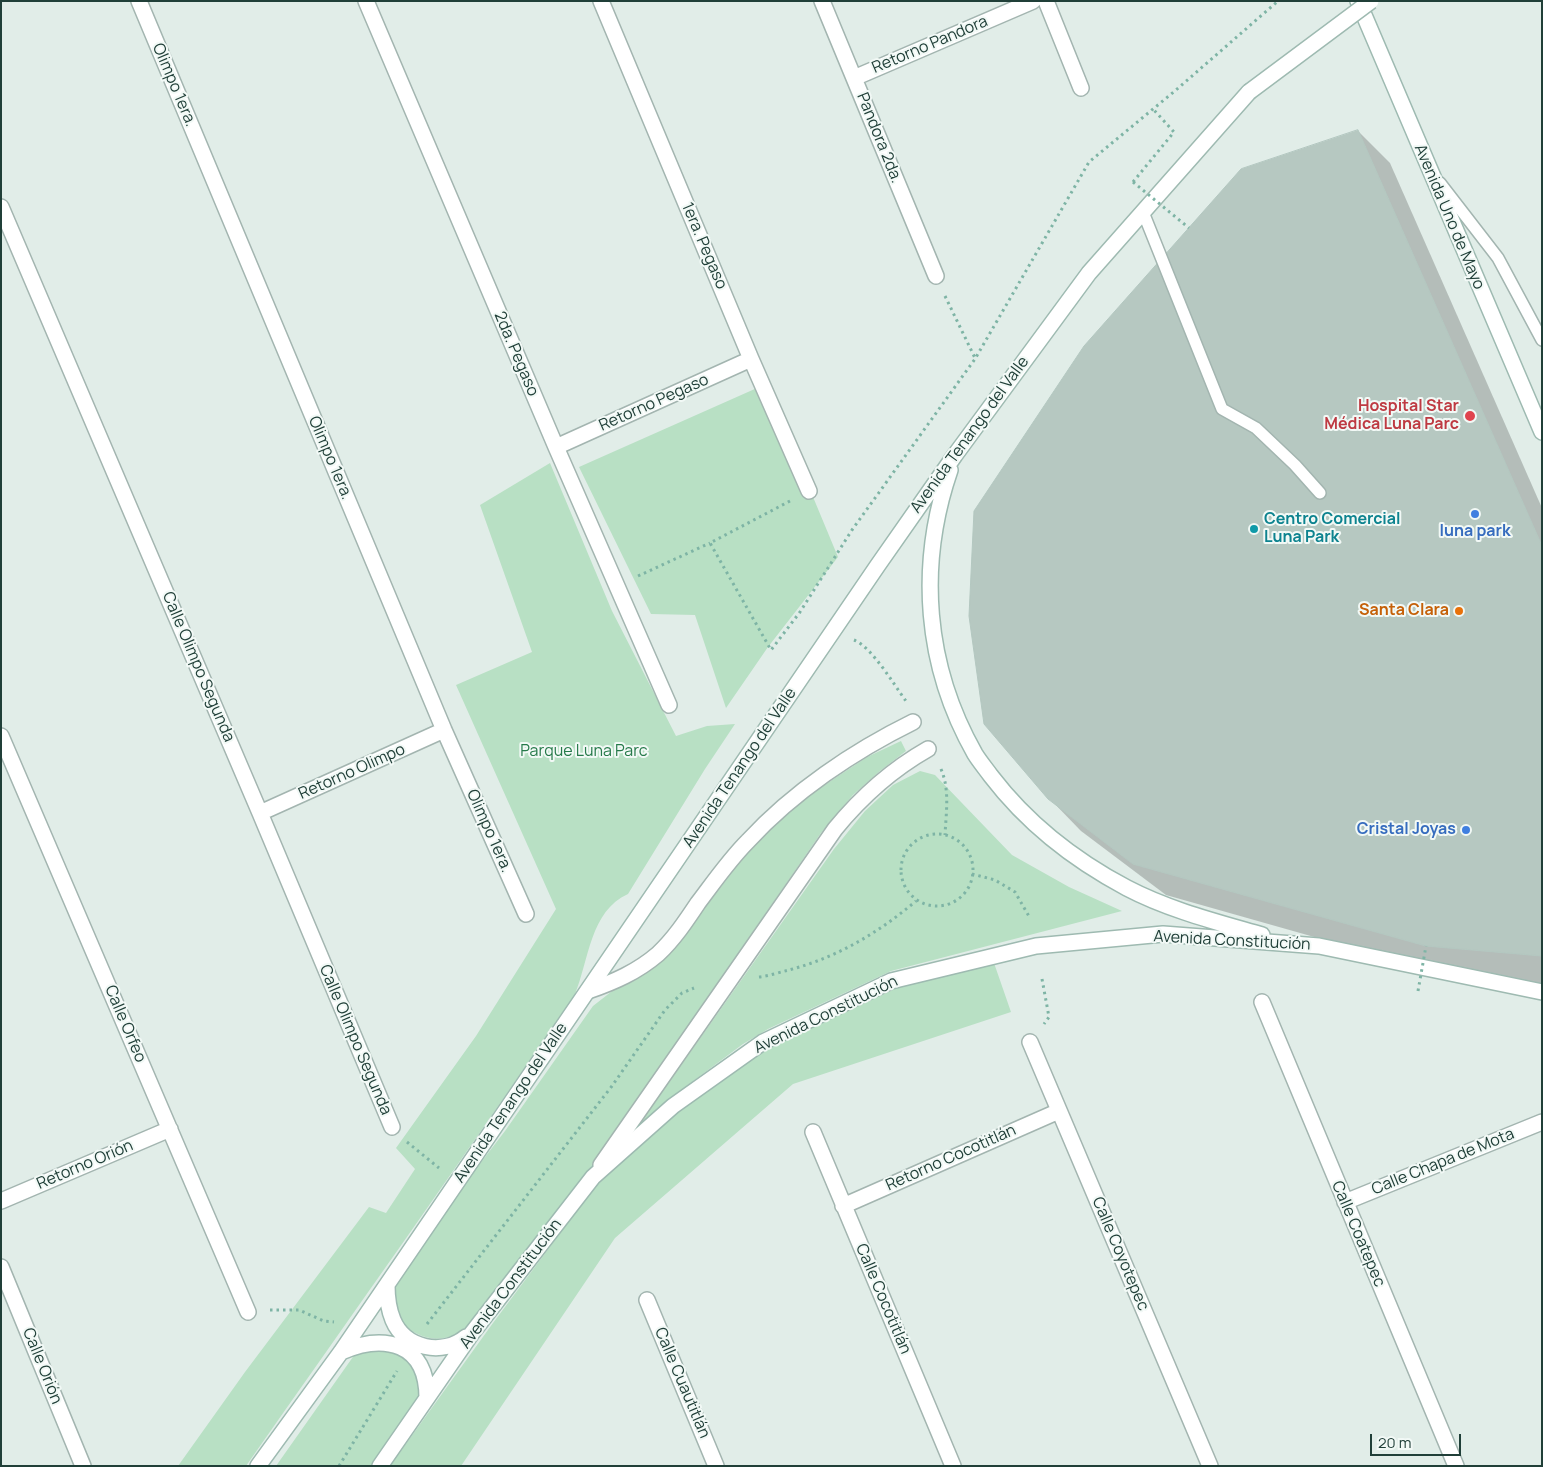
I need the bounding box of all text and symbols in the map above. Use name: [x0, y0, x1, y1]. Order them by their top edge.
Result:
street label: Retorno Pandora: [869, 12, 991, 78]
street label: Olimpo 1era.: [148, 40, 200, 130]
street label: Pandora 2da.: [852, 90, 906, 186]
street label: Avenida Uno de Mayo: [1410, 141, 1488, 293]
street label: 1era. Pegaso: [677, 200, 731, 292]
street label: 2da. Pegaso: [490, 309, 542, 399]
street label: Avenida Tenango del Valle: [907, 353, 1033, 517]
street label: Retorno Pegaso: [596, 370, 712, 436]
place label: Hospital Star Médica Luna Parc: [1324, 397, 1459, 435]
marker: Hospital Star Médica Luna Parc: [1463, 409, 1477, 423]
street label: Olimpo 1era.: [304, 413, 356, 503]
marker: luna park: [1469, 508, 1481, 520]
place label: Centro Comercial Luna Park: [1264, 510, 1400, 548]
place label: luna park: [1440, 522, 1510, 542]
marker: Centro Comercial Luna Park: [1248, 523, 1260, 535]
street label: Calle Olimpo Segunda: [158, 589, 238, 745]
place label: Santa Clara: [1359, 601, 1449, 621]
marker: Santa Clara: [1453, 605, 1465, 617]
street label: Avenida Tenango del Valle: [679, 684, 801, 852]
street label: Retorno Olimpo: [296, 740, 408, 804]
park label: Parque Luna Parc: [520, 742, 648, 762]
street label: Olimpo 1era.: [462, 787, 516, 875]
place label: Cristal Joyas: [1357, 820, 1456, 840]
marker: Cristal Joyas: [1460, 824, 1472, 836]
street label: Avenida Constitución: [1153, 927, 1311, 955]
street label: Calle Olimpo Segunda: [315, 962, 395, 1118]
street label: Avenida Constitución: [751, 972, 901, 1058]
street label: Calle Orfeo: [100, 983, 150, 1065]
street label: Avenida Tenango del Valle: [450, 1019, 572, 1187]
street label: Retorno Cocotitlán: [883, 1121, 1019, 1195]
street label: Calle Chapa de Mota: [1369, 1125, 1517, 1199]
street label: Retorno Orión: [34, 1136, 136, 1194]
street label: Calle Coatepec: [1327, 1178, 1389, 1290]
street label: Calle Coyotepec: [1087, 1194, 1153, 1314]
street label: Avenida Constitución: [456, 1215, 566, 1353]
street label: Calle Cocotitlán: [851, 1241, 915, 1357]
street label: Calle Orión: [18, 1325, 66, 1407]
street label: Calle Cuautitlán: [650, 1325, 714, 1441]
scale bar: [1373, 1424, 1464, 1456]
text: 20 m: [1378, 1432, 1411, 1453]

